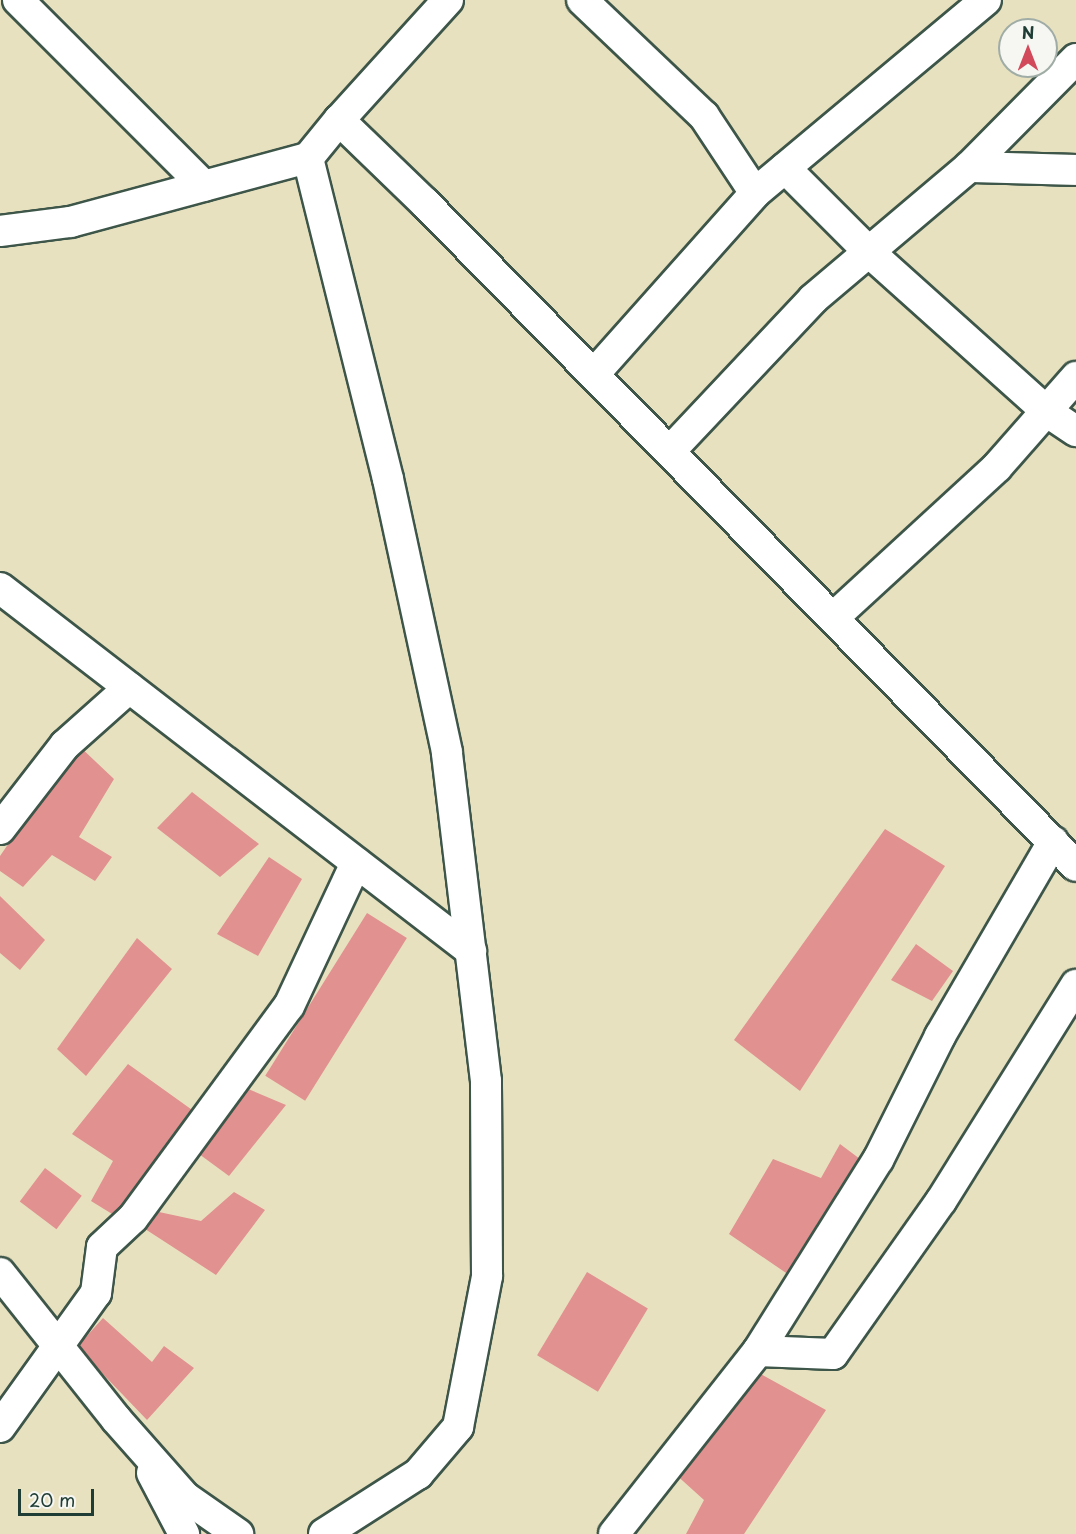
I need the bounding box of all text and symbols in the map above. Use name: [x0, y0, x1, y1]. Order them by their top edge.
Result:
north arrow: [998, 18, 1058, 78]
text: N: [1022, 20, 1034, 44]
scale bar: [21, 1477, 98, 1515]
text: 20 m: [29, 1486, 75, 1513]

